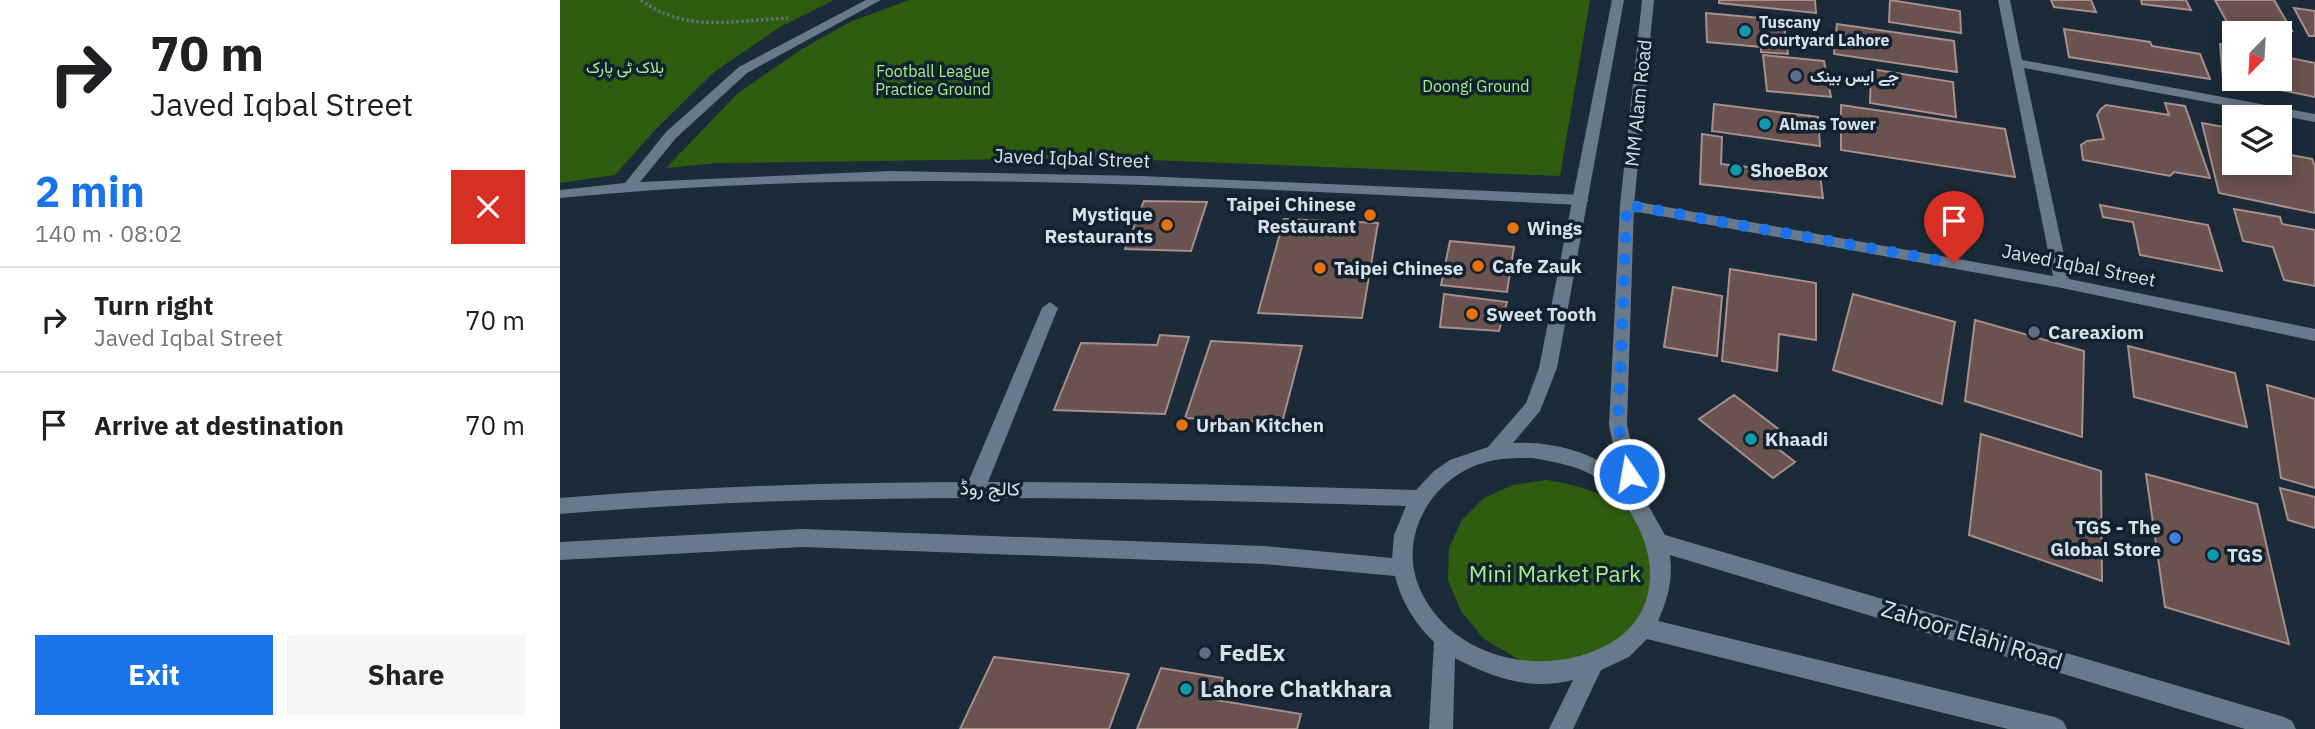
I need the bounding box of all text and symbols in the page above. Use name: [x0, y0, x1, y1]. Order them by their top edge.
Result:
place label: Tuscany Courtyard Lahore: [1759, 12, 1890, 50]
text: 70 m: [150, 21, 264, 84]
north arrow: [2222, 21, 2292, 91]
map controls: [2222, 21, 2292, 175]
marker: Tuscany Courtyard Lahore: [1737, 23, 1753, 39]
icon: right: [35, 28, 126, 119]
street label: MM Alam Road: [1619, 38, 1657, 168]
park label: بلاک ٹی پارک: [586, 57, 664, 79]
park label: Football League Practice Ground: [875, 61, 991, 99]
place label: جے ایس بینک: [1810, 66, 1899, 86]
marker: جے ایس بینک: [1788, 68, 1804, 84]
park label: Doongi Ground: [1422, 76, 1530, 96]
text: Javed Iqbal Street: [150, 83, 413, 125]
button: layers: [2222, 105, 2292, 175]
place label: Almas Tower: [1779, 114, 1877, 134]
marker: Almas Tower: [1757, 116, 1773, 132]
street label: Javed Iqbal Street: [993, 143, 1151, 173]
place label: ShoeBox: [1750, 158, 1829, 182]
marker: ShoeBox: [1728, 162, 1744, 178]
text: 2 min: [35, 164, 145, 219]
button: close: [451, 170, 525, 244]
pin: [1924, 191, 1984, 263]
place label: Taipei Chinese Restaurant: [1226, 192, 1356, 238]
place label: Mystique Restaurants: [1045, 202, 1153, 248]
icon: arrive: [1935, 202, 1973, 240]
marker: Taipei Chinese Restaurant: [1362, 207, 1378, 223]
place label: Wings: [1527, 216, 1582, 240]
marker: Mystique Restaurants: [1159, 217, 1175, 233]
text: 140 m · 08:02: [35, 218, 182, 248]
marker: Wings: [1505, 220, 1521, 236]
street label: Javed Iqbal Street: [2000, 238, 2158, 292]
place label: Cafe Zauk: [1492, 254, 1582, 278]
place label: Taipei Chinese: [1334, 256, 1464, 280]
marker: Cafe Zauk: [1470, 258, 1486, 274]
marker: Taipei Chinese: [1312, 260, 1328, 276]
text: Turn right: [94, 288, 213, 322]
icon: right: [35, 301, 73, 339]
place label: Sweet Tooth: [1486, 302, 1597, 326]
text: 70 m: [465, 303, 525, 337]
marker: Sweet Tooth: [1464, 306, 1480, 322]
place label: Careaxiom: [2048, 320, 2144, 344]
text: Javed Iqbal Street: [94, 322, 283, 352]
marker: Careaxiom: [2026, 324, 2042, 340]
icon: arrive: [35, 406, 73, 444]
text: Arrive at destination: [94, 408, 344, 442]
text: 70 m: [465, 408, 525, 442]
place label: Urban Kitchen: [1196, 413, 1324, 437]
marker: Urban Kitchen: [1174, 417, 1190, 433]
place label: Khaadi: [1765, 427, 1828, 451]
marker: Khaadi: [1743, 431, 1759, 447]
position arrow: [1592, 437, 1666, 511]
street label: کالج روڈ: [960, 475, 1020, 503]
place label: TGS - The Global Store: [2050, 515, 2161, 561]
marker: TGS - The Global Store: [2167, 530, 2183, 546]
place label: TGS: [2227, 543, 2263, 567]
marker: TGS: [2205, 547, 2221, 563]
park label: Mini Market Park: [1469, 558, 1641, 588]
street label: Zahoor Elahi Road: [1878, 592, 2066, 676]
button: Exit: [35, 635, 273, 715]
button: Share: [287, 635, 525, 715]
place label: FedEx: [1219, 637, 1286, 667]
marker: FedEx: [1197, 645, 1213, 661]
place label: Lahore Chatkhara: [1200, 673, 1392, 703]
marker: Lahore Chatkhara: [1178, 681, 1194, 697]

